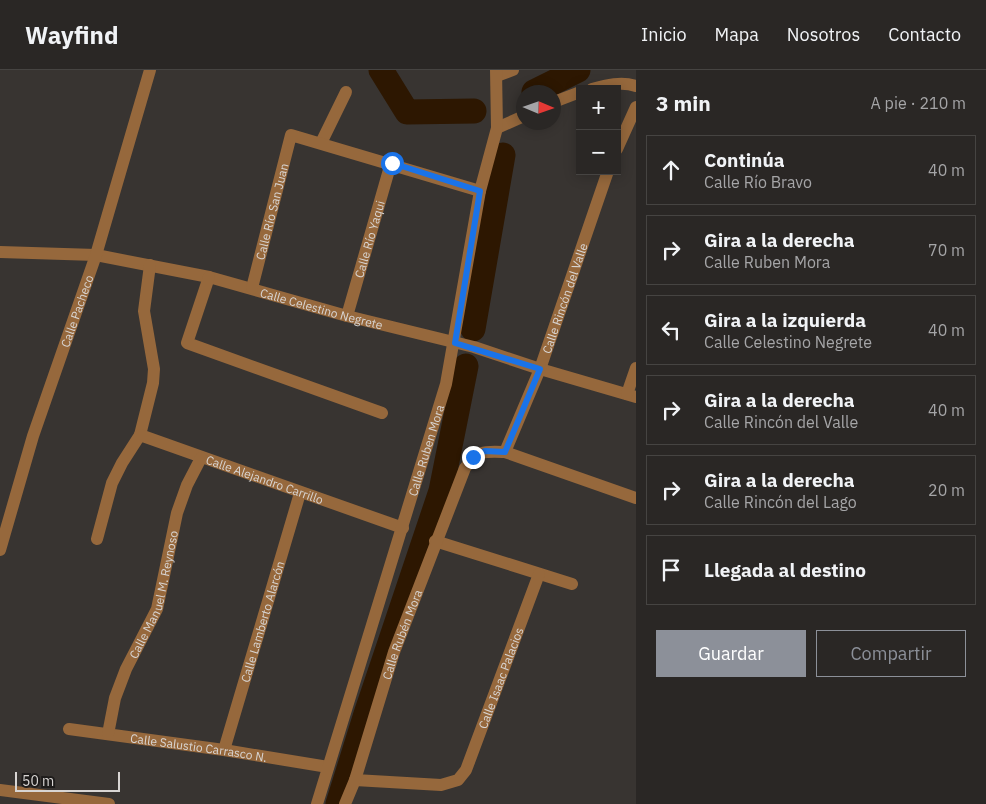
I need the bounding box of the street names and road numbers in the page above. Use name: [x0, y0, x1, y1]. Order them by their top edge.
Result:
street label: Calle Río San Juan: [252, 161, 291, 261]
street label: Calle Río Yaqui: [351, 199, 387, 280]
street label: Calle Rincón del Valle: [538, 241, 590, 355]
street label: Calle Pacheco: [57, 273, 96, 349]
street label: Calle Celestino Negrete: [259, 284, 385, 332]
street label: Calle Ruben Mora: [405, 402, 447, 498]
street label: Calle Alejandro Carrillo: [204, 451, 326, 507]
street label: Calle Manuel M. Reynoso: [125, 529, 181, 661]
street label: Calle Lamberto Alarcón: [237, 559, 287, 684]
street label: Calle Rubén Mora: [379, 587, 425, 681]
street label: Calle Isaac Palacios: [475, 625, 526, 731]
street label: Calle Salustio Carrasco N.: [129, 730, 268, 764]

